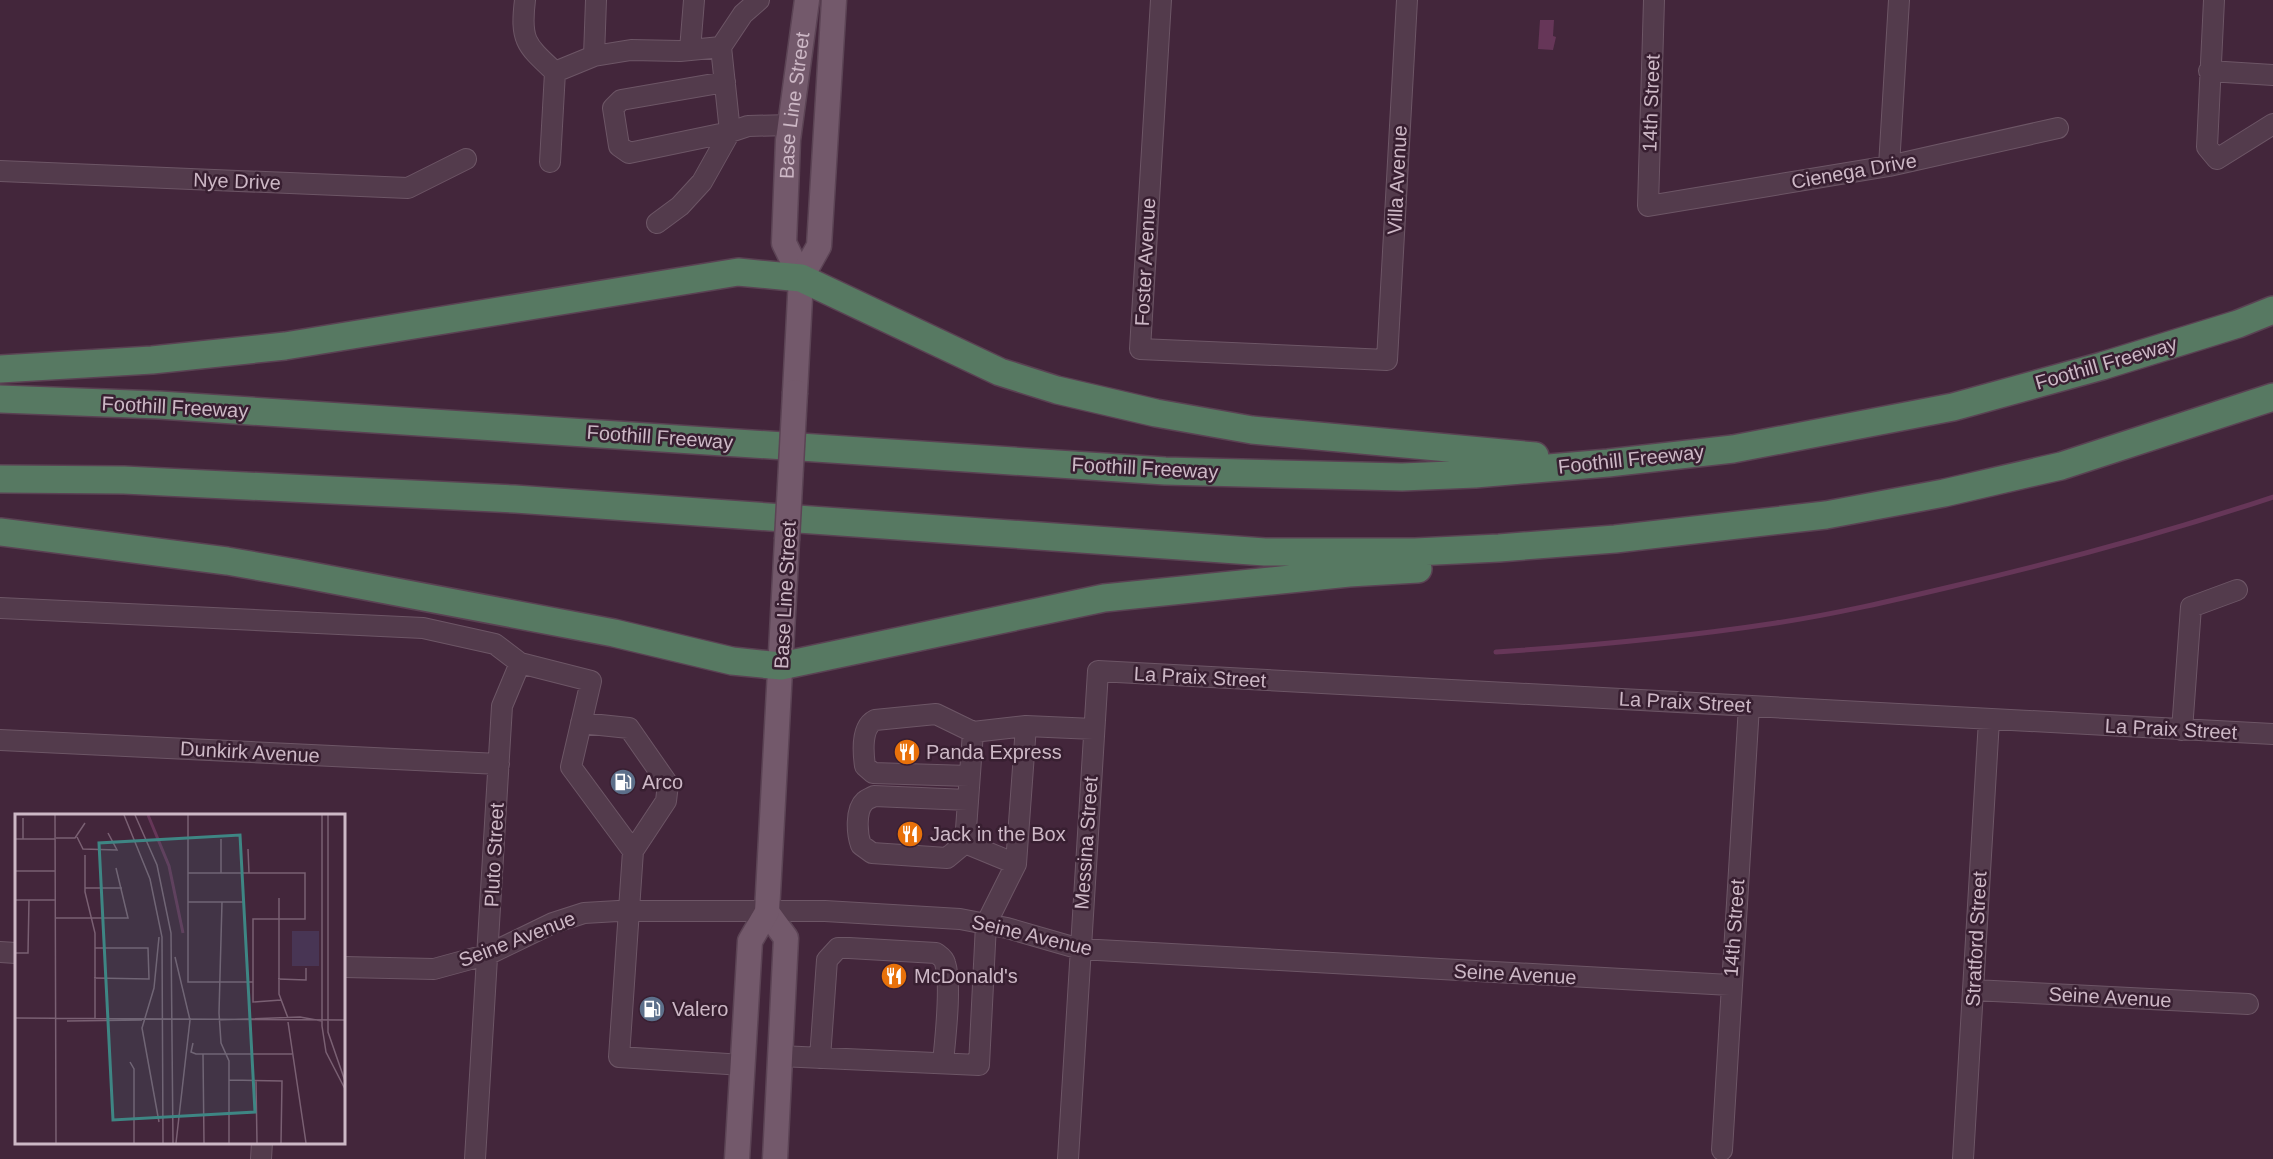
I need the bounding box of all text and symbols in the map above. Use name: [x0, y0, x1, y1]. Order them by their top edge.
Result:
street label: Base Line Street: [775, 30, 814, 179]
street label: 14th Street: [1638, 53, 1664, 152]
street label: Villa Avenue: [1383, 125, 1411, 235]
street label: Cienega Drive: [1790, 149, 1918, 193]
street label: Nye Drive: [193, 168, 281, 194]
street label: Foster Avenue: [1131, 197, 1159, 327]
street label: Foothill Freeway: [2032, 332, 2180, 394]
street label: Foothill Freeway: [101, 392, 249, 422]
street label: Foothill Freeway: [586, 421, 734, 453]
street label: Foothill Freeway: [1557, 440, 1705, 478]
street label: Foothill Freeway: [1071, 453, 1219, 483]
street label: Base Line Street: [770, 520, 800, 669]
street label: La Praix Street: [1133, 663, 1267, 691]
street label: La Praix Street: [1618, 688, 1752, 716]
street label: La Praix Street: [2104, 715, 2238, 743]
street label: Dunkirk Avenue: [180, 737, 320, 767]
restaurant icon: Panda Express: [892, 737, 922, 767]
place label: Panda Express: [926, 741, 1062, 763]
fuel station icon: Arco: [608, 767, 638, 797]
place label: Arco: [642, 771, 683, 793]
street label: Messina Street: [1070, 775, 1102, 910]
street label: Pluto Street: [480, 802, 508, 908]
inset map: [15, 814, 345, 1144]
restaurant icon: Jack in the Box: [895, 819, 925, 849]
place label: Jack in the Box: [930, 823, 1066, 845]
street label: Stratford Street: [1961, 870, 1991, 1007]
street label: 14th Street: [1720, 878, 1748, 978]
street label: Seine Avenue: [456, 907, 578, 971]
street label: Seine Avenue: [970, 910, 1094, 960]
street label: Seine Avenue: [1453, 960, 1577, 988]
restaurant icon: McDonald's: [879, 961, 909, 991]
place label: McDonald's: [914, 965, 1018, 987]
street label: Seine Avenue: [2048, 983, 2172, 1011]
fuel station icon: Valero: [637, 994, 667, 1024]
place label: Valero: [672, 998, 728, 1020]

